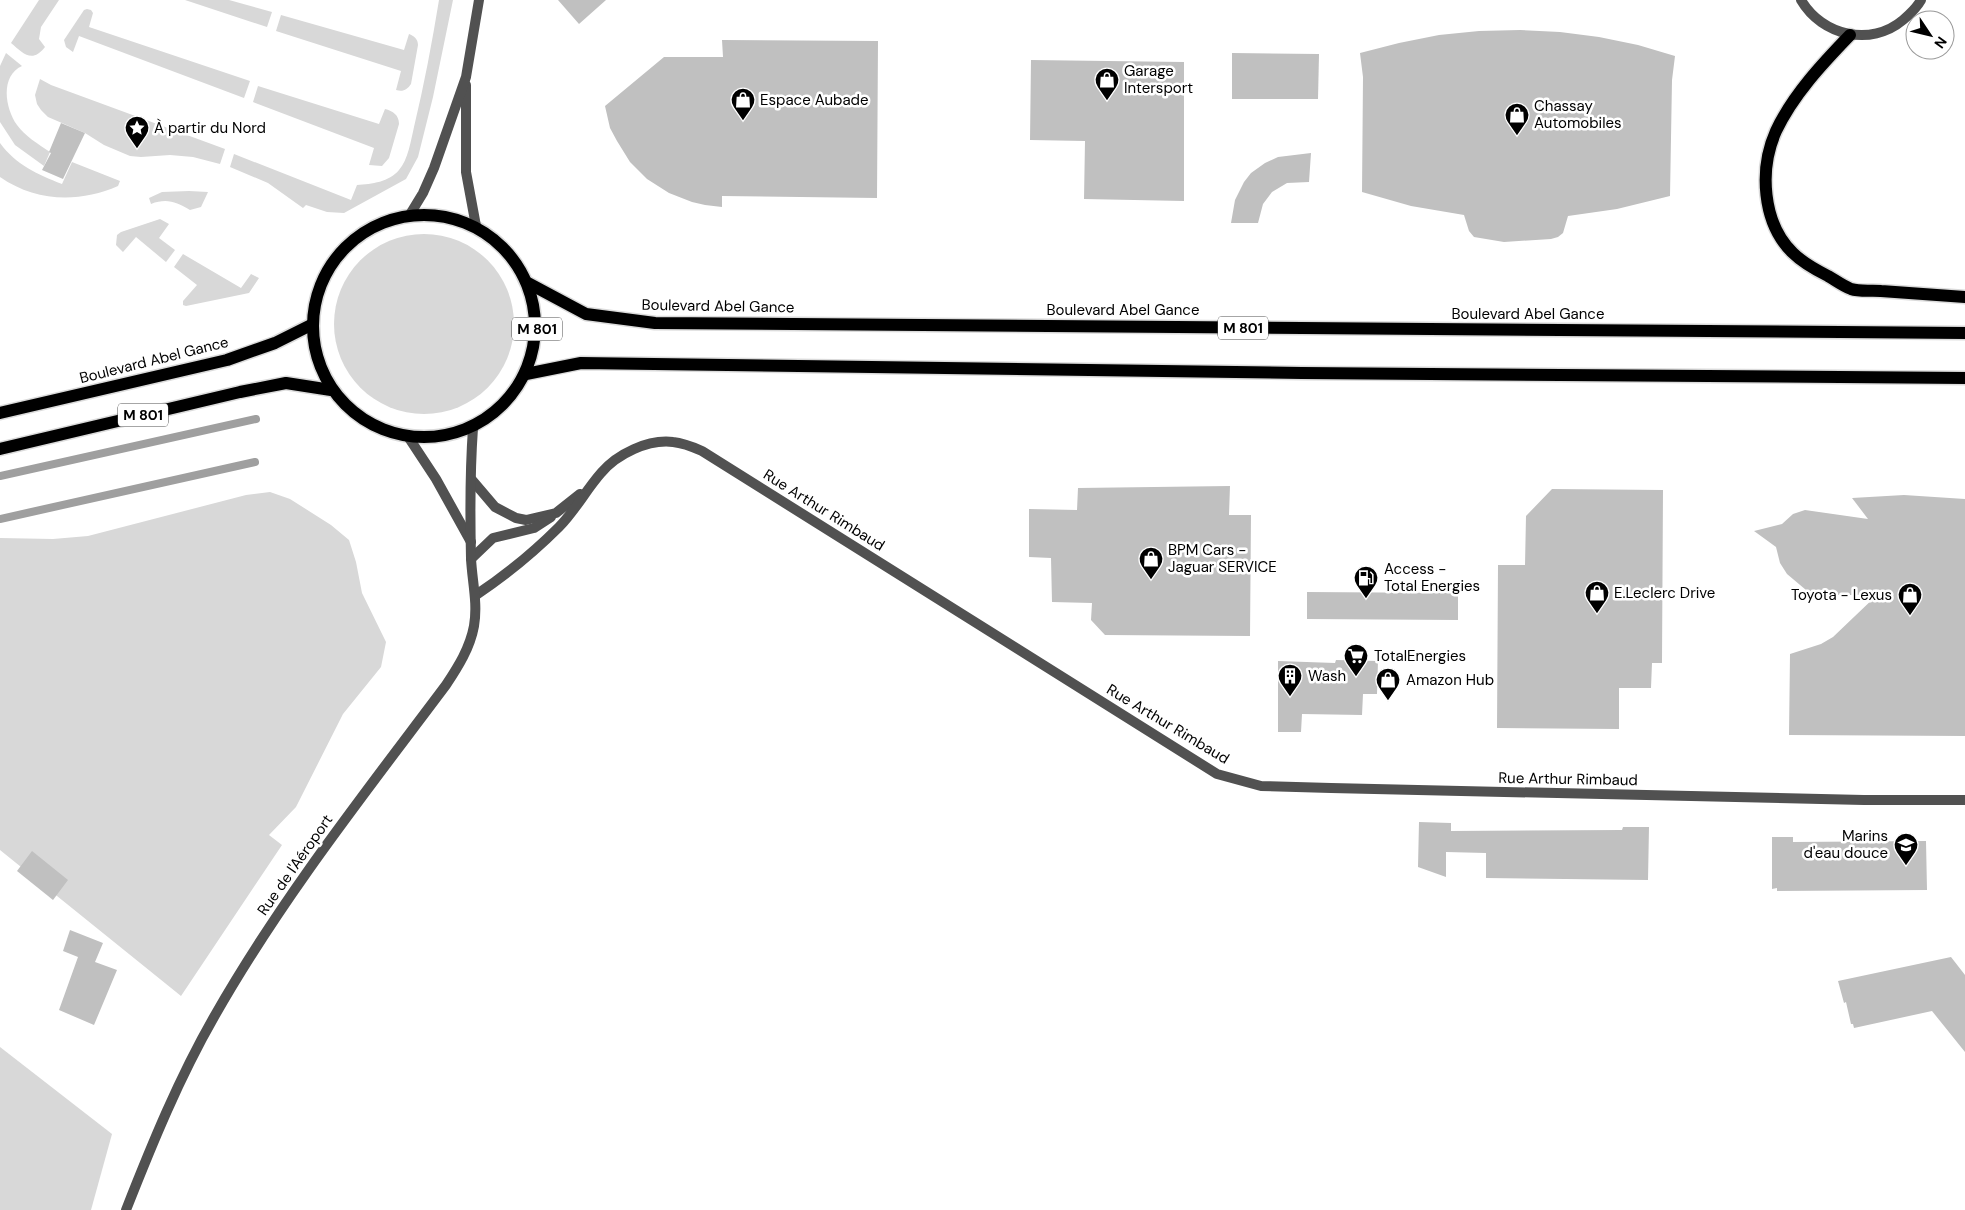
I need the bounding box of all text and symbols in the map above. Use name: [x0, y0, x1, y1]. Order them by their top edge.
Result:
north arrow: [1905, 10, 1955, 60]
text: N: [1930, 33, 1951, 52]
place label: Garage Intersport: [1124, 61, 1193, 98]
shop icon: Garage Intersport: [1094, 67, 1120, 101]
shop icon: Espace Aubade: [730, 87, 756, 121]
place label: Espace Aubade: [760, 90, 869, 110]
place label: Chassay Automobiles: [1534, 96, 1622, 133]
shop icon: Chassay Automobiles: [1504, 102, 1530, 136]
place icon: À partir du Nord: [124, 115, 150, 149]
place label: À partir du Nord: [154, 118, 266, 138]
street label: Boulevard Abel Gance: [641, 295, 795, 317]
street label: Boulevard Abel Gance: [1047, 300, 1199, 320]
street label: Boulevard Abel Gance: [1452, 304, 1604, 324]
road number: M 801: [1218, 316, 1268, 339]
road number: M 801: [512, 318, 562, 340]
street label: Boulevard Abel Gance: [77, 332, 231, 388]
road number: M 801: [118, 404, 168, 426]
street label: Rue Arthur Rimbaud: [760, 465, 888, 555]
place label: BPM Cars - Jaguar SERVICE: [1168, 540, 1277, 577]
shop icon: BPM Cars - Jaguar SERVICE: [1138, 546, 1164, 580]
place label: Access - Total Energies: [1384, 559, 1480, 596]
fuel station icon: Access - Total Energies: [1353, 565, 1379, 599]
shop icon: E.Leclerc Drive: [1584, 580, 1610, 614]
shop icon: Toyota - Lexus: [1897, 582, 1923, 616]
place label: E.Leclerc Drive: [1614, 583, 1715, 603]
place label: Toyota - Lexus: [1791, 585, 1892, 605]
supermarket icon: TotalEnergies: [1343, 643, 1369, 677]
place label: TotalEnergies: [1374, 646, 1466, 666]
building icon: Wash: [1277, 663, 1303, 697]
place label: Wash: [1308, 666, 1346, 686]
shop icon: Amazon Hub: [1375, 667, 1401, 701]
place label: Amazon Hub: [1406, 670, 1494, 690]
street label: Rue Arthur Rimbaud: [1103, 679, 1233, 769]
street label: Rue Arthur Rimbaud: [1498, 768, 1638, 790]
street label: Rue de l'Aéroport: [253, 811, 337, 919]
place label: Marins d'eau douce: [1804, 826, 1888, 863]
school or university icon: Marins d'eau douce: [1893, 832, 1919, 866]

